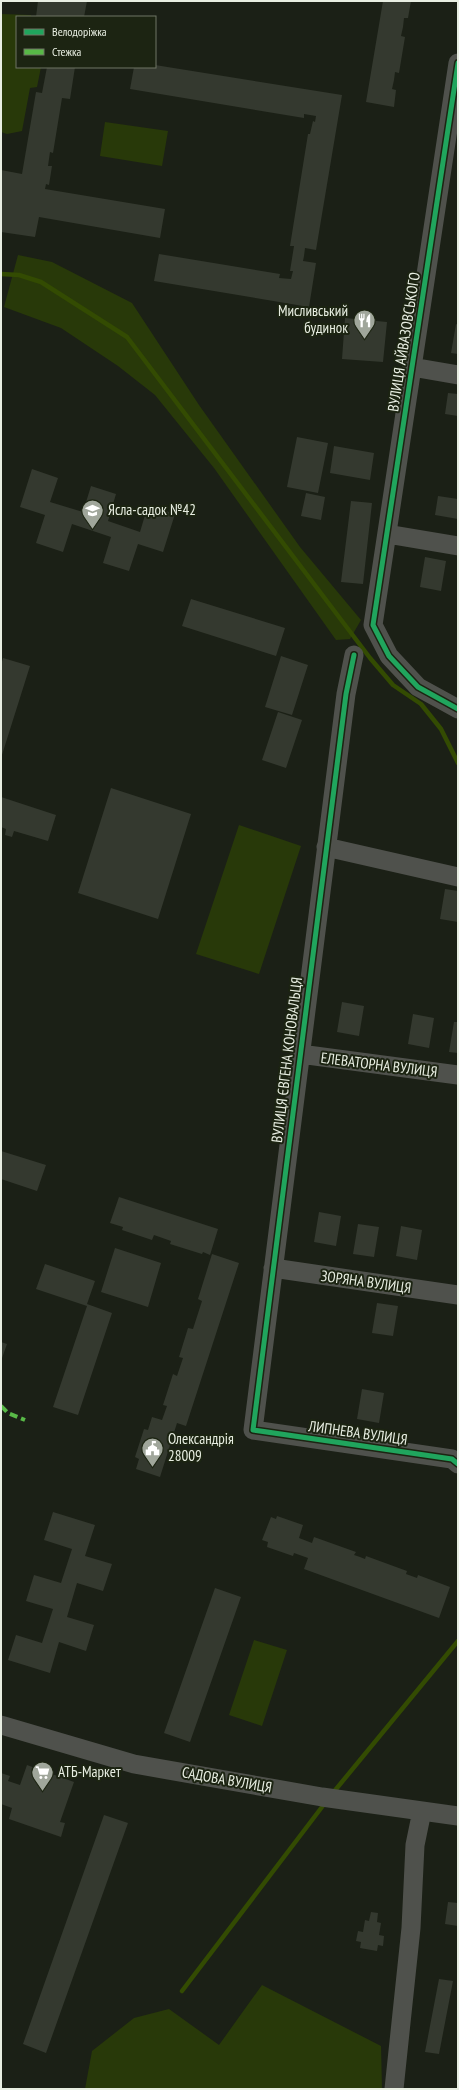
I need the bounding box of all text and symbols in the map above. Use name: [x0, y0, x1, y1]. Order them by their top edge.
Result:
legend: [16, 16, 156, 68]
text: Велодоріжка: [52, 24, 107, 39]
text: Стежка: [52, 44, 82, 59]
street label: ВУЛИЦЯ АЙВАЗОВСЬКОГО: [383, 271, 424, 413]
place label: Мисливський будинок: [278, 301, 348, 337]
restaurant icon: Мисливський будинок: [351, 307, 377, 340]
school or university icon: Ясла-садок №42: [80, 497, 106, 530]
place label: Ясла-садок №42: [108, 500, 196, 519]
street label: ВУЛИЦЯ ЄВГЕНА КОНОВАЛЬЦЯ: [267, 976, 306, 1144]
street label: ЕЛЕВАТОРНА ВУЛИЦЯ: [320, 1048, 438, 1081]
street label: ЗОРЯНА ВУЛИЦЯ: [320, 1266, 412, 1297]
street label: ЛИПНЕВА ВУЛИЦЯ: [307, 1416, 409, 1449]
place label: Олександрія 28009: [168, 1429, 234, 1465]
public building icon: Олександрія 28009: [140, 1435, 166, 1468]
supermarket icon: АТБ-Маркет: [30, 1759, 56, 1792]
place label: АТБ-Маркет: [58, 1762, 121, 1781]
street label: САДОВА ВУЛИЦЯ: [181, 1762, 274, 1797]

